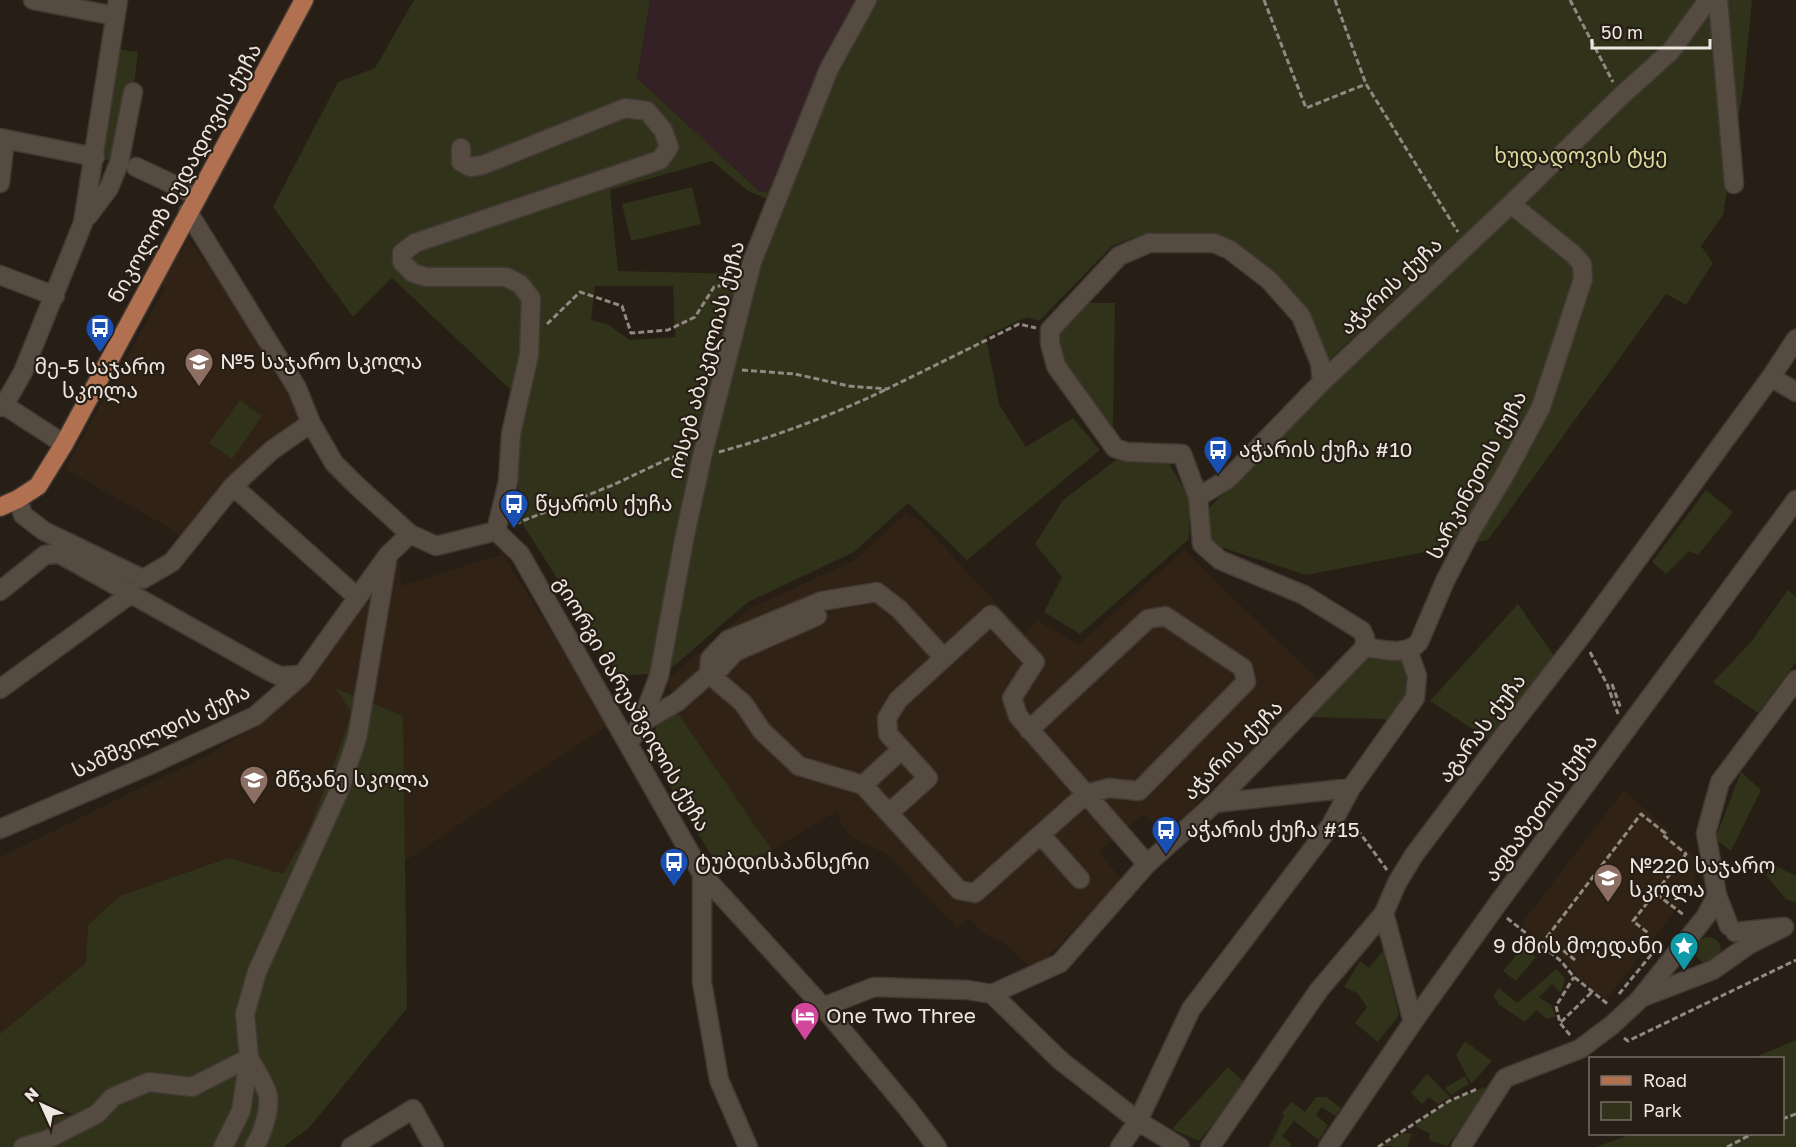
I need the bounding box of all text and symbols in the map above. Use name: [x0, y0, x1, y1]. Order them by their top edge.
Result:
scale bar: [1592, 12, 1710, 50]
text: 50 m: [1601, 21, 1643, 43]
street label: ნიკოლოზ ხუდადოვის ქუჩა: [102, 38, 267, 307]
park label: ხუდადოვის ტყე: [1494, 142, 1668, 169]
street label: აჭარის ქუჩა: [1334, 231, 1447, 339]
street label: იოსებ აბაკელიას ქუჩა: [661, 238, 750, 482]
bus stop icon: მე-5 საჯარო სკოლა: [84, 312, 116, 354]
school or university icon: №5 საჯარო სკოლა: [183, 346, 215, 388]
place label: №5 საჯარო სკოლა: [220, 348, 422, 375]
place label: მე-5 საჯარო სკოლა: [35, 353, 165, 404]
street label: სარკინეთის ქუჩა: [1421, 386, 1532, 563]
bus stop icon: აჭარის ქუჩა #10: [1202, 434, 1234, 476]
place label: აჭარის ქუჩა #10: [1239, 436, 1413, 462]
bus stop icon: წყაროს ქუჩა: [498, 488, 530, 530]
place label: წყაროს ქუჩა: [535, 490, 673, 516]
street label: გიორგი მარუაშვილის ქუჩა: [548, 571, 717, 836]
street label: აგარას ქუჩა: [1432, 668, 1531, 787]
street label: სამშვილდის ქუჩა: [67, 677, 254, 784]
street label: აჭარის ქუჩა: [1177, 694, 1288, 805]
street label: აფხაზეთის ქუჩა: [1478, 729, 1602, 886]
school or university icon: მწვანე სკოლა: [238, 764, 270, 806]
place label: მწვანე სკოლა: [275, 766, 429, 793]
bus stop icon: აჭარის ქუჩა #15: [1150, 814, 1182, 856]
place label: აჭარის ქუჩა #15: [1187, 816, 1360, 842]
bus stop icon: ტუბდისპანსერი: [658, 846, 690, 888]
place label: ტუბდისპანსერი: [695, 848, 870, 875]
place label: №220 საჯარო სკოლა: [1629, 852, 1775, 903]
school or university icon: №220 საჯარო სკოლა: [1592, 862, 1624, 904]
place icon: 9 ძმის მოედანი: [1668, 930, 1700, 972]
place label: 9 ძმის მოედანი: [1493, 932, 1663, 959]
hotel icon: One Two Three: [789, 1000, 821, 1042]
place label: One Two Three: [826, 1002, 976, 1028]
legend: [1589, 1057, 1784, 1135]
text: Road: [1643, 1069, 1687, 1091]
north arrow: [12, 1075, 72, 1135]
text: N: [20, 1083, 43, 1106]
text: Park: [1643, 1099, 1682, 1121]

